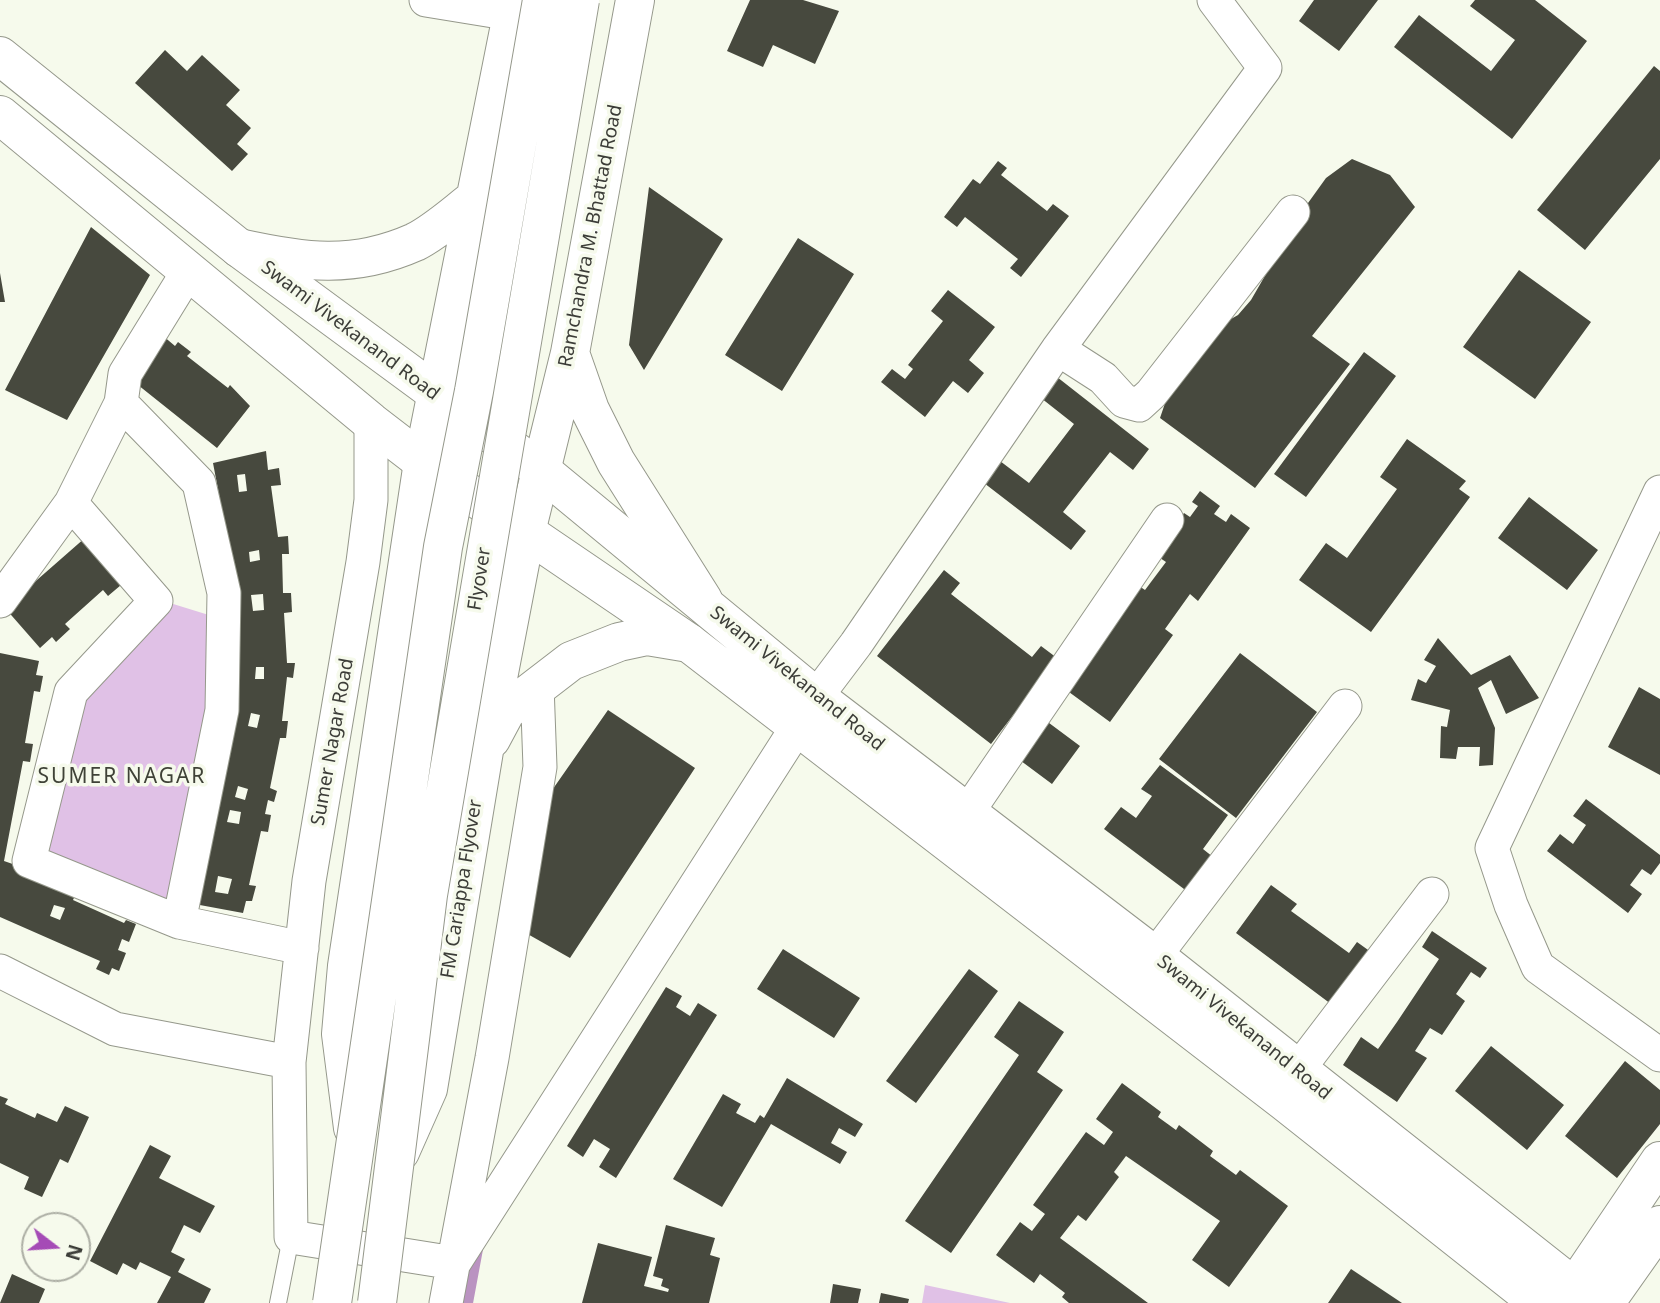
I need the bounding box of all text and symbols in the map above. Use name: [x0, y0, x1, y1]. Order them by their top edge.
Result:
street label: Ramchandra M. Bhattad Road: [554, 103, 628, 369]
street label: Swami Vivekanand Road: [256, 256, 444, 406]
street label: Flyover: [464, 546, 496, 612]
street label: Swami Vivekanand Road: [705, 602, 889, 756]
street label: Sumer Nagar Road: [307, 657, 359, 827]
district label: SUMER NAGAR: [39, 764, 205, 790]
street label: FM Cariappa Flyover: [437, 798, 487, 980]
street label: Swami Vivekanand Road: [1152, 951, 1336, 1105]
north arrow: [21, 1212, 91, 1282]
text: N: [59, 1241, 89, 1264]

